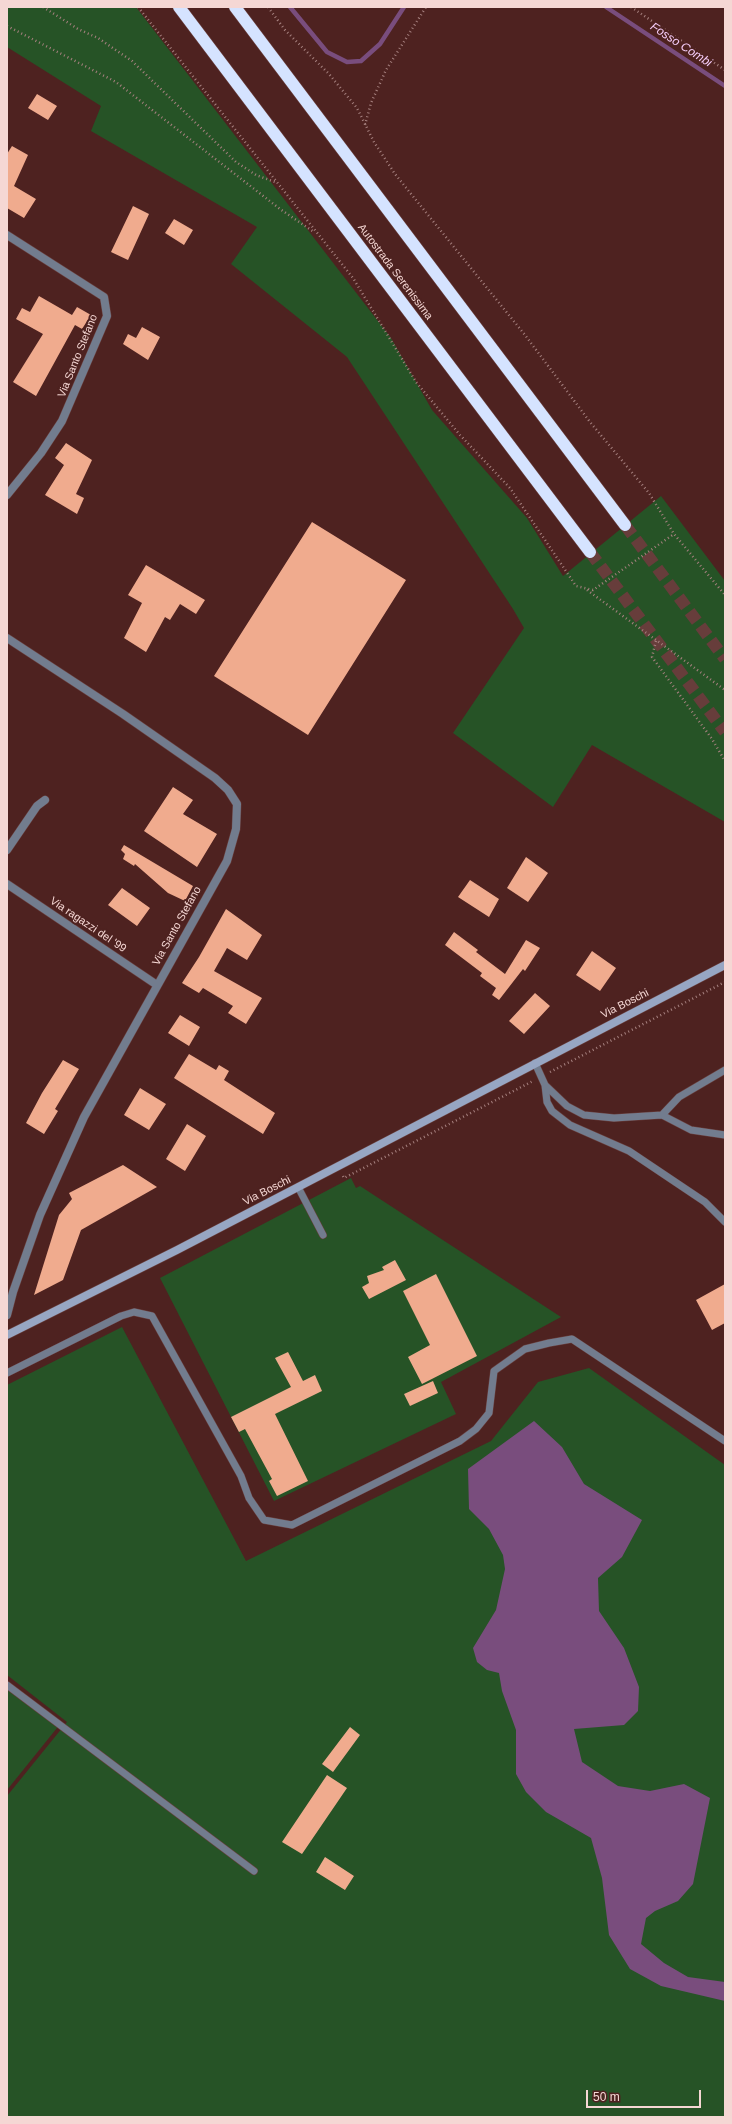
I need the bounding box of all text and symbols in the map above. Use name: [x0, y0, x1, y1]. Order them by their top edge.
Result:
water label: Fosso Combi: [647, 20, 715, 70]
street label: Autostrada Serenissima: [355, 221, 435, 323]
street label: Via Santo Stefano: [55, 313, 101, 399]
street label: Via Santo Stefano: [150, 884, 204, 968]
street label: Via ragazzi del '99: [47, 895, 129, 955]
street label: Via Boschi: [599, 986, 651, 1022]
street label: Via Boschi: [241, 1173, 293, 1209]
scale bar: [588, 2082, 703, 2108]
text: 50 m: [593, 2090, 620, 2104]

